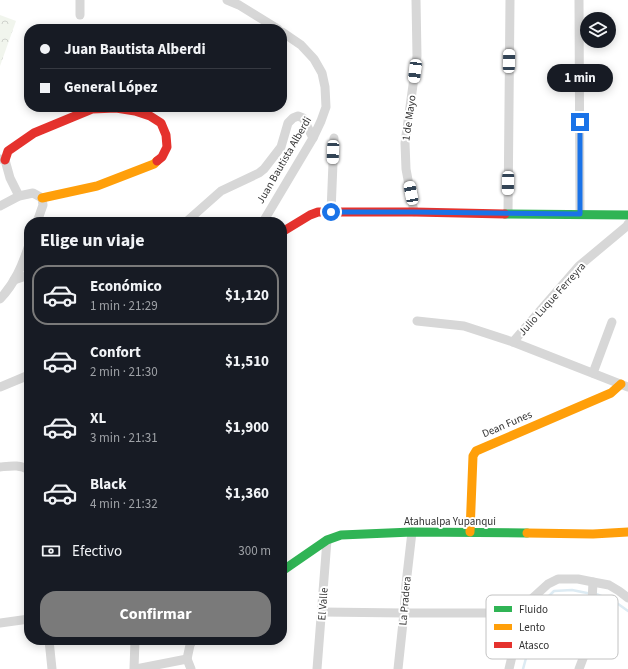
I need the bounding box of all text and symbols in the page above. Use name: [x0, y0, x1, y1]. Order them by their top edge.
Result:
map controls: [580, 12, 616, 48]
button: layers: [580, 12, 616, 48]
text: Juan Bautista Alberdi: [64, 39, 206, 60]
car: [503, 49, 515, 73]
car: [408, 58, 422, 84]
callout: 1 min: [547, 64, 613, 92]
text: 1 min: [564, 69, 596, 87]
text: General López: [64, 77, 157, 98]
street label: 1 de Mayo: [398, 94, 420, 142]
route end: [571, 113, 589, 131]
street label: Juan Bautista Alberdi: [253, 114, 315, 206]
car: [327, 140, 339, 164]
car: [502, 171, 514, 195]
car: [403, 180, 419, 206]
route start: [322, 203, 340, 221]
text: Elige un viaje: [40, 228, 145, 253]
street label: Julio Luque Ferreyra: [515, 259, 589, 339]
text: Económico: [90, 276, 162, 297]
icon: car: [42, 277, 78, 313]
text: $1,120: [225, 285, 269, 306]
text: 1 min · 21:29: [90, 297, 158, 315]
text: Confort: [90, 342, 141, 363]
icon: car: [42, 343, 78, 379]
text: $1,510: [225, 351, 269, 372]
text: 2 min · 21:30: [90, 363, 158, 381]
street label: Dean Funes: [480, 407, 535, 441]
text: XL: [90, 408, 106, 429]
icon: car: [42, 409, 78, 445]
text: $1,900: [225, 417, 269, 438]
text: 3 min · 21:31: [90, 429, 158, 447]
text: Black: [90, 474, 127, 495]
icon: car: [42, 475, 78, 511]
text: $1,360: [225, 483, 269, 504]
text: 4 min · 21:32: [90, 495, 158, 513]
street label: Atahualpa Yupanqui: [404, 514, 496, 529]
icon: cash: [40, 540, 62, 562]
text: Efectivo: [72, 541, 122, 562]
text: 300 m: [238, 542, 271, 560]
street label: La Pradera: [395, 576, 415, 626]
street label: El Valle: [314, 587, 332, 621]
button: Confirmar: [40, 591, 271, 637]
legend: [486, 595, 618, 659]
text: Fluido: [519, 602, 548, 617]
text: Lento: [519, 620, 545, 635]
text: Atasco: [519, 638, 549, 653]

